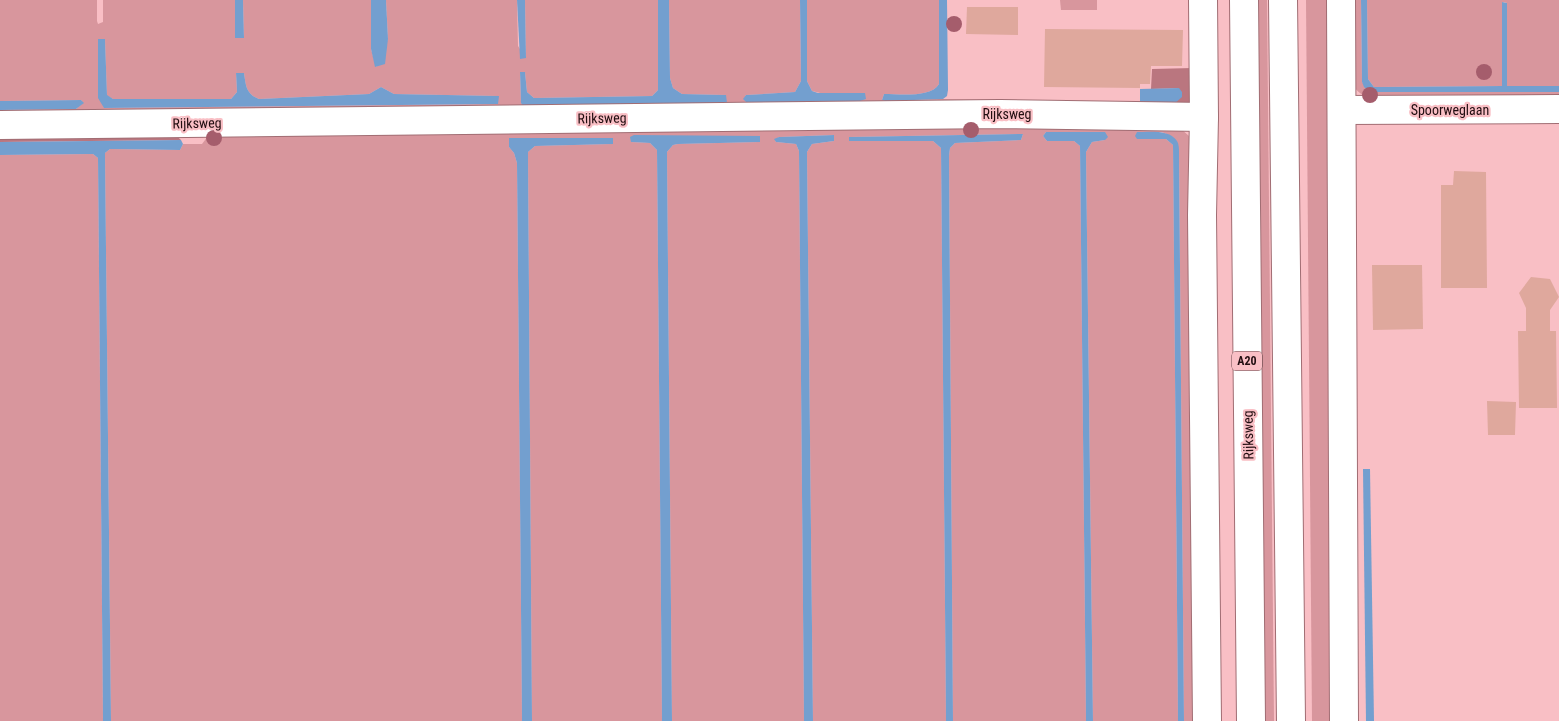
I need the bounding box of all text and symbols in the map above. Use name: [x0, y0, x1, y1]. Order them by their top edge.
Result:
street label: Spoorweglaan: [1411, 102, 1489, 118]
street label: Rijksweg: [982, 106, 1032, 122]
street label: Rijksweg: [577, 110, 627, 126]
street label: Rijksweg: [172, 115, 222, 131]
road number: A20: [1232, 352, 1262, 371]
street label: Rijksweg: [1240, 410, 1256, 460]

